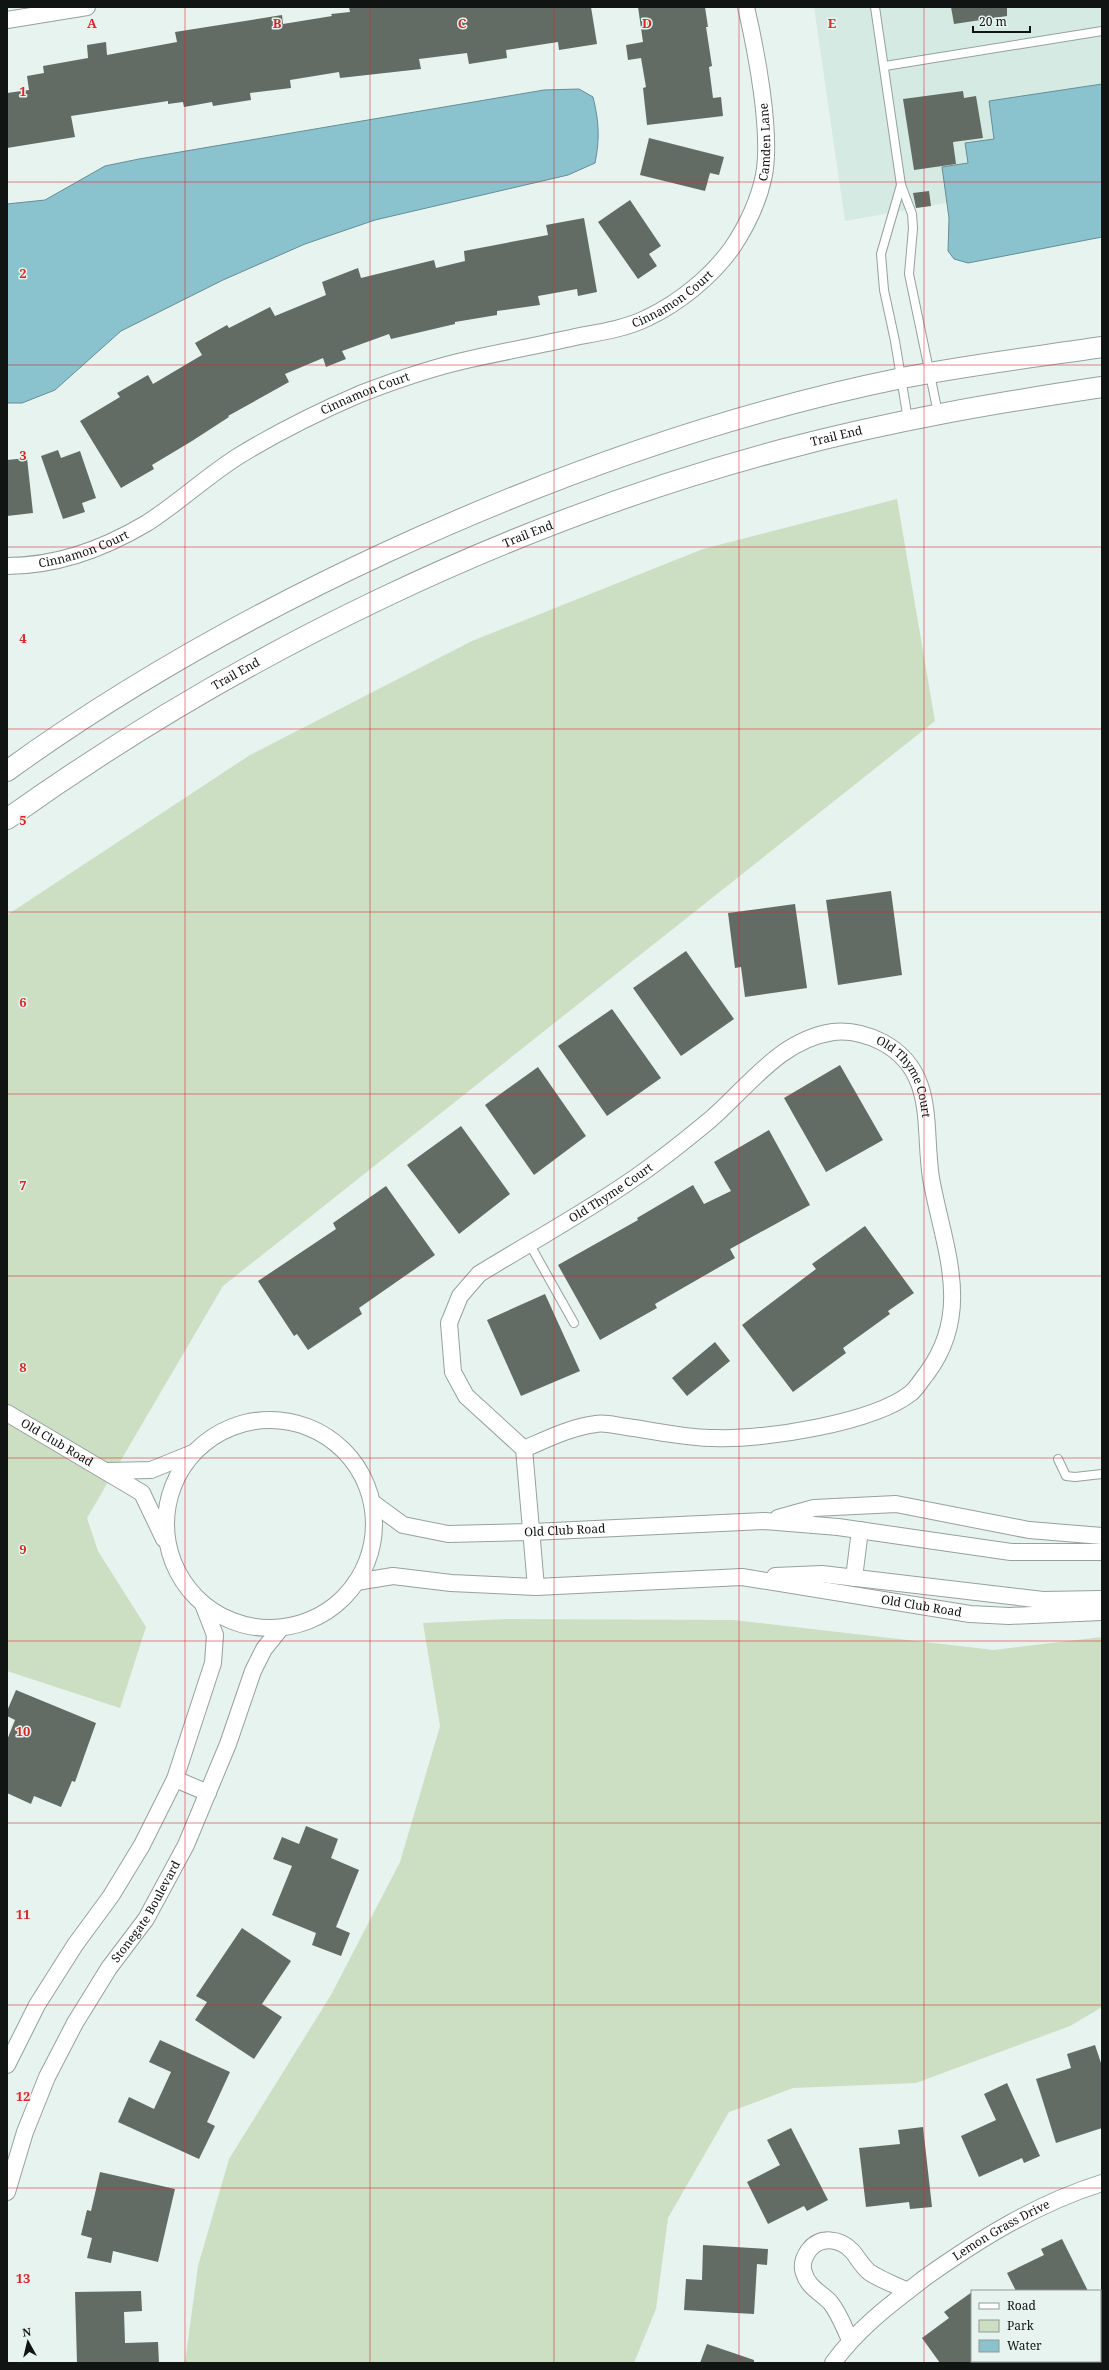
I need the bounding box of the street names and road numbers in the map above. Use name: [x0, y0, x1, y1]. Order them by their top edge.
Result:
street label: Camden Lane: [754, 102, 774, 183]
street label: Cinnamon Court: [629, 266, 716, 332]
street label: Cinnamon Court: [318, 368, 412, 419]
street label: Trail End: [808, 421, 864, 450]
street label: Trail End: [500, 516, 556, 552]
street label: Cinnamon Court: [37, 526, 131, 572]
street label: Trail End: [208, 653, 263, 694]
street label: Old Thyme Court: [873, 1031, 935, 1118]
street label: Old Thyme Court: [565, 1159, 656, 1226]
street label: Old Club Road: [18, 1414, 97, 1471]
street label: Old Club Road: [524, 1520, 606, 1540]
street label: Old Club Road: [880, 1591, 964, 1621]
street label: Stonegate Boulevard: [107, 1857, 184, 1966]
street label: Lemon Grass Drive: [949, 2195, 1052, 2264]

